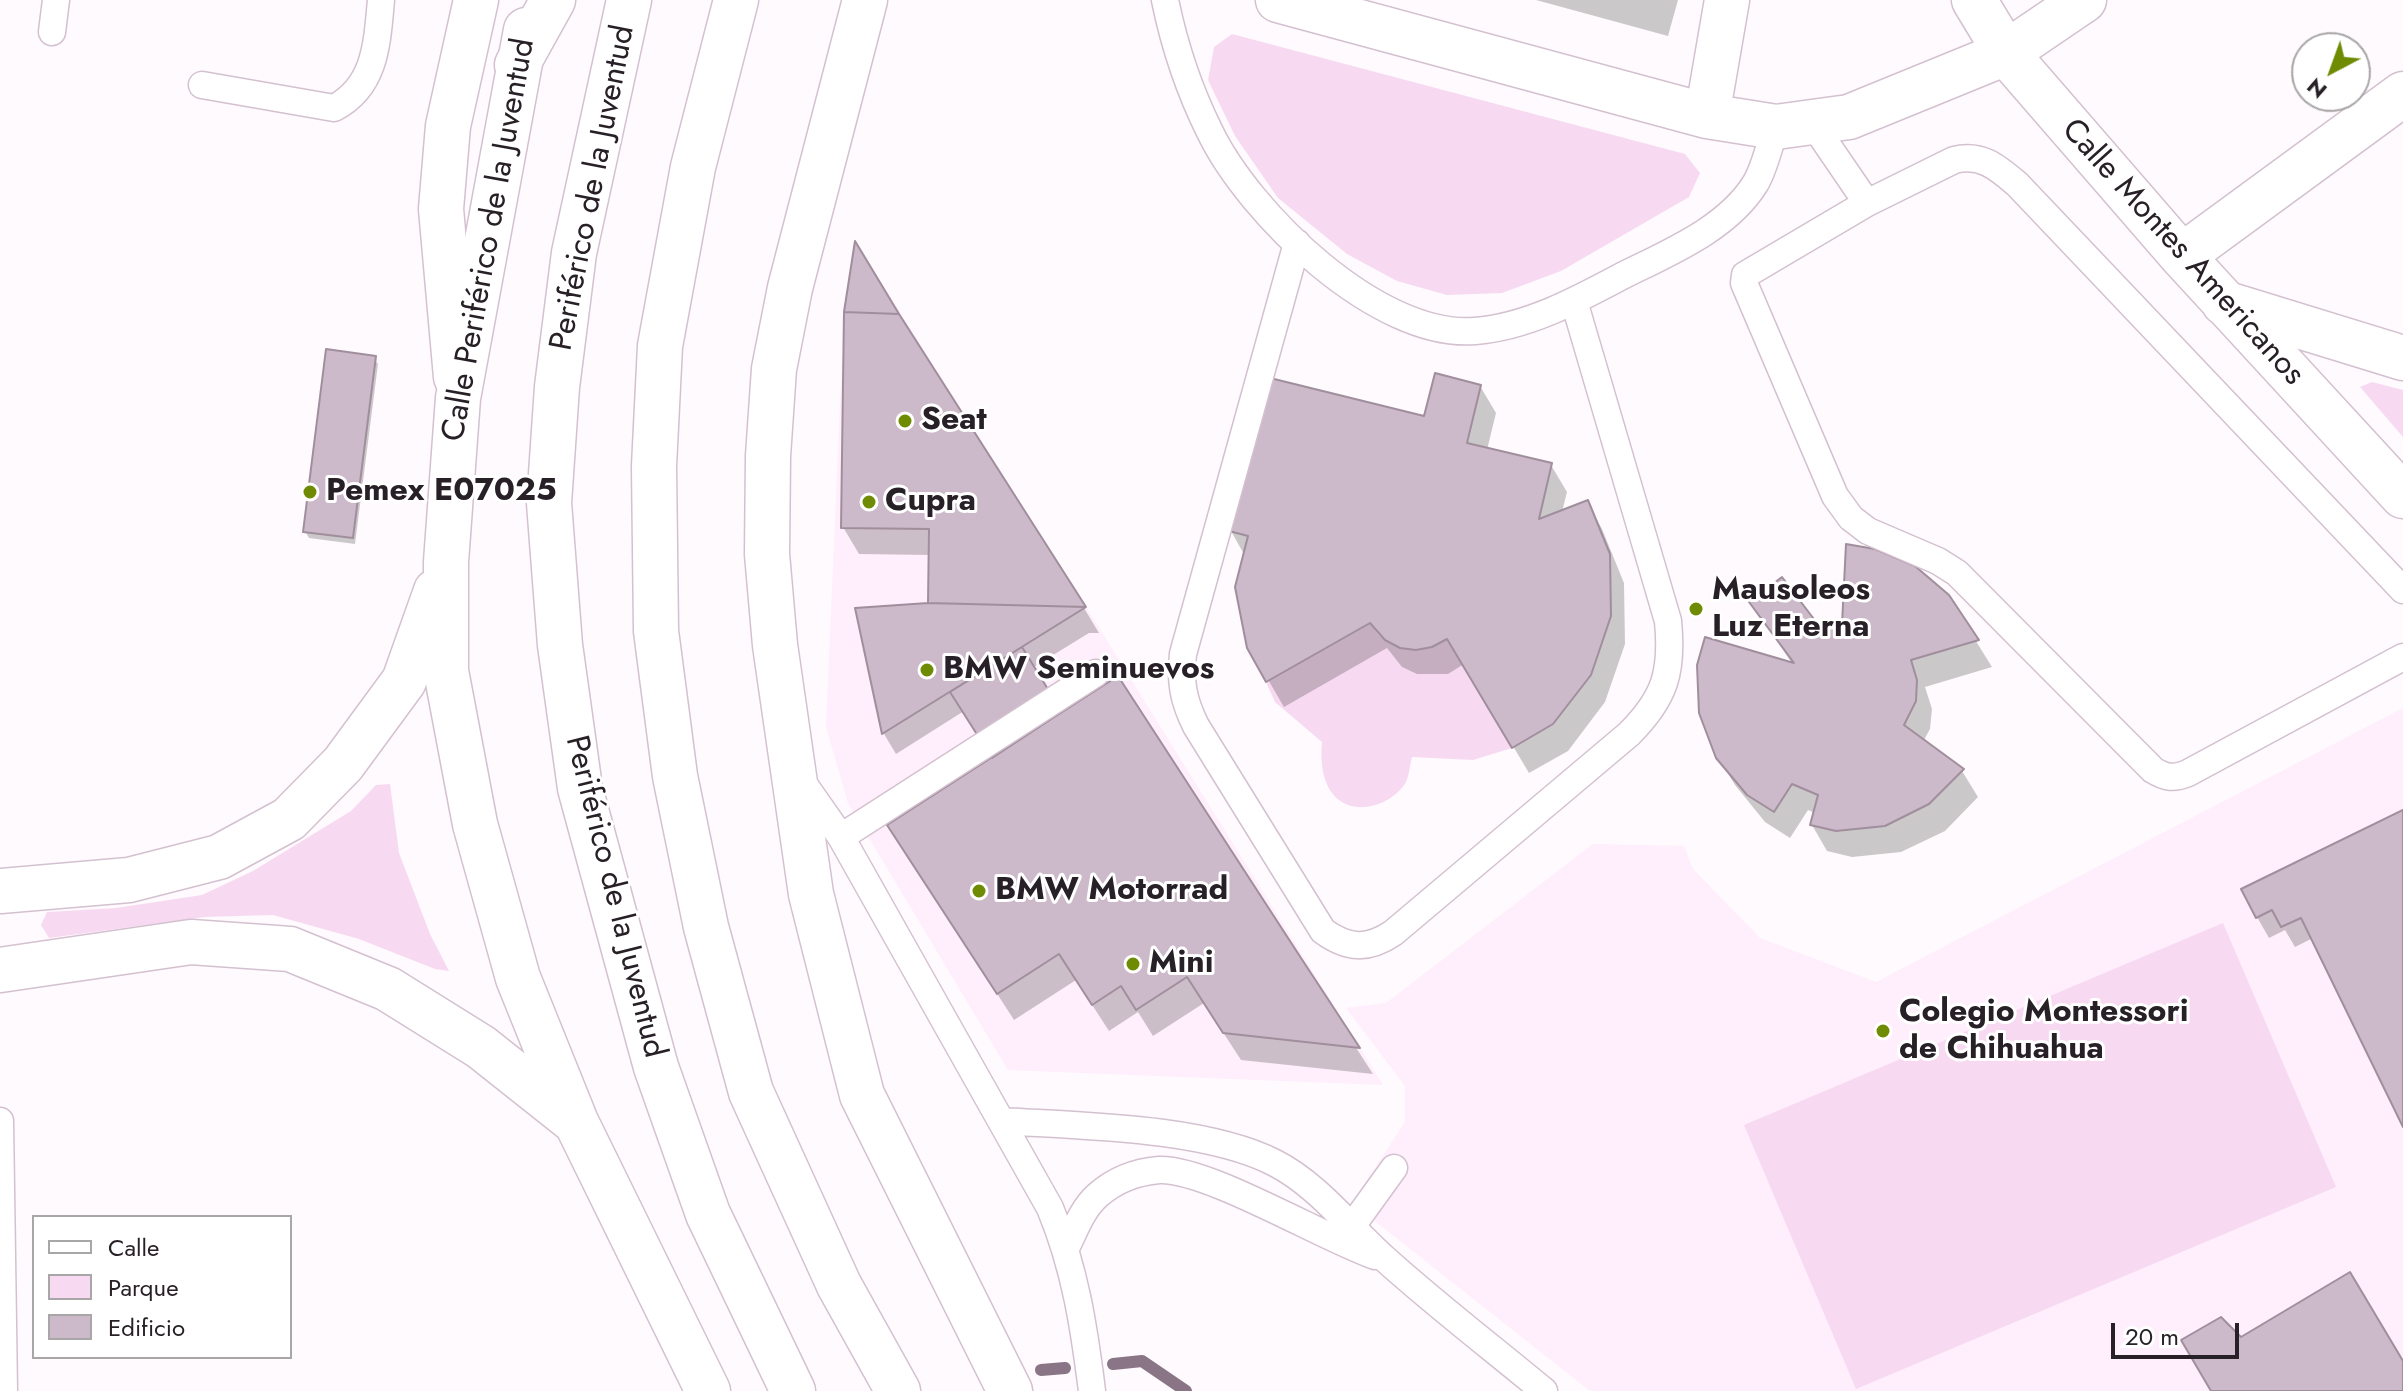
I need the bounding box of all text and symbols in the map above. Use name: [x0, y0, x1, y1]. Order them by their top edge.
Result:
street label: Periférico de la Juventud: [544, 22, 644, 354]
north arrow: [2291, 32, 2371, 112]
street label: Calle Periférico de la Juventud: [436, 36, 544, 444]
text: N: [2299, 71, 2334, 106]
street label: Calle Montes Americanos: [2052, 112, 2312, 394]
place label: Seat: [921, 402, 987, 440]
marker: Seat: [896, 412, 914, 430]
place label: Pemex E07025: [326, 473, 557, 511]
marker: Pemex E07025: [301, 483, 319, 501]
place label: Cupra: [885, 483, 976, 521]
marker: Cupra: [860, 493, 878, 511]
place label: Mausoleos Luz Eterna: [1712, 572, 1870, 647]
marker: Mausoleos Luz Eterna: [1687, 600, 1705, 618]
place label: BMW Seminuevos: [943, 651, 1214, 689]
marker: BMW Seminuevos: [918, 661, 936, 679]
street label: Periférico de la Juventud: [555, 732, 673, 1062]
place label: BMW Motorrad: [995, 872, 1228, 910]
marker: BMW Motorrad: [970, 882, 988, 900]
place label: Mini: [1149, 945, 1214, 983]
marker: Mini: [1124, 955, 1142, 973]
place label: Colegio Montessori de Chihuahua: [1899, 994, 2188, 1069]
marker: Colegio Montessori de Chihuahua: [1874, 1022, 1892, 1040]
legend: [32, 1215, 292, 1359]
text: Calle: [108, 1230, 159, 1265]
text: Parque: [108, 1270, 179, 1305]
scale bar: [2115, 1307, 2243, 1357]
text: Edificio: [108, 1310, 185, 1345]
text: 20 m: [2125, 1319, 2179, 1354]

